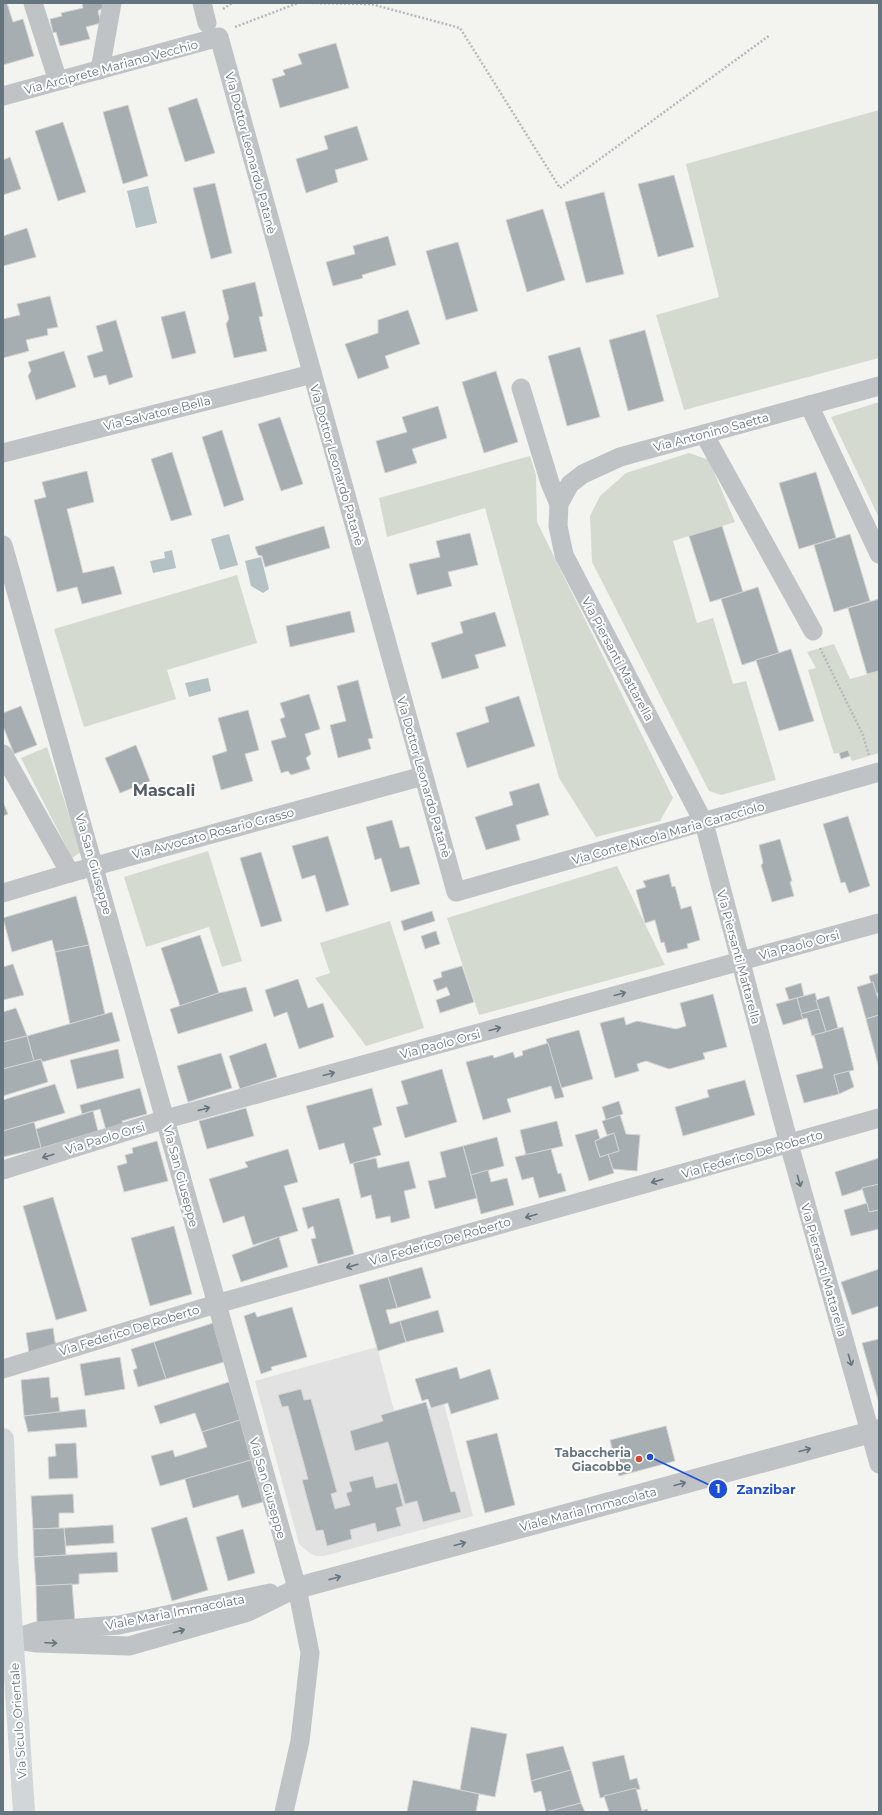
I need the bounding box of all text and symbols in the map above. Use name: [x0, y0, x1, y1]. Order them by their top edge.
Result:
street label: Via Arciprete Mariano Vecchio: [22, 37, 200, 97]
street label: Via Dottor Leonardo Patanè: [222, 70, 280, 236]
street label: Via Dottor Leonardo Patanè: [307, 383, 367, 547]
street label: Via Salvatore Bella: [102, 392, 212, 434]
street label: Via Antonino Saetta: [652, 409, 770, 455]
street label: Via Piersanti Mattarella: [579, 594, 657, 724]
street label: Via Dottor Leonardo Patanè: [394, 695, 454, 859]
district label: Mascali: [133, 781, 195, 800]
street label: Via Conte Nicola Maria Caracciolo: [570, 798, 766, 868]
street label: Via Avvocato Rosario Grasso: [130, 804, 296, 862]
street label: Via San Giuseppe: [72, 812, 116, 916]
street label: Via Piersanti Mattarella: [714, 888, 764, 1026]
street label: Via Paolo Orsi: [757, 927, 841, 963]
one-way arrow: [613, 990, 626, 997]
one-way arrow: [488, 1025, 501, 1032]
street label: Via Paolo Orsi: [398, 1026, 482, 1062]
one-way arrow: [322, 1070, 335, 1078]
one-way arrow: [197, 1105, 210, 1112]
street label: Via Paolo Orsi: [63, 1119, 147, 1157]
street label: Via San Giuseppe: [160, 1124, 202, 1228]
street label: Via Federico De Roberto: [680, 1127, 824, 1181]
one-way arrow: [42, 1153, 55, 1160]
one-way arrow: [796, 1175, 803, 1188]
one-way arrow: [650, 1178, 663, 1185]
street label: Via Piersanti Mattarella: [798, 1202, 850, 1338]
one-way arrow: [525, 1212, 538, 1220]
street label: Via Federico De Roberto: [368, 1214, 512, 1268]
one-way arrow: [346, 1262, 359, 1270]
street label: Via Federico De Roberto: [57, 1301, 201, 1359]
one-way arrow: [847, 1354, 854, 1367]
street label: Via San Giuseppe: [246, 1436, 290, 1540]
place label: Tabaccheria Giacobbe: [555, 1445, 631, 1474]
one-way arrow: [799, 1446, 812, 1453]
marker: Tabaccheria Giacobbe: [634, 1454, 644, 1464]
callout: Zanzibar: [708, 1477, 803, 1502]
one-way arrow: [673, 1480, 686, 1488]
text: 1: [716, 1481, 720, 1496]
text: Zanzibar: [736, 1481, 796, 1497]
street label: Viale Maria Immacolata: [518, 1483, 658, 1535]
one-way arrow: [453, 1540, 466, 1547]
one-way arrow: [328, 1574, 341, 1581]
street label: Viale Maria Immacolata: [104, 1591, 246, 1633]
one-way arrow: [172, 1627, 185, 1634]
one-way arrow: [44, 1639, 57, 1647]
street label: Via Siculo Orientale: [6, 1662, 30, 1780]

